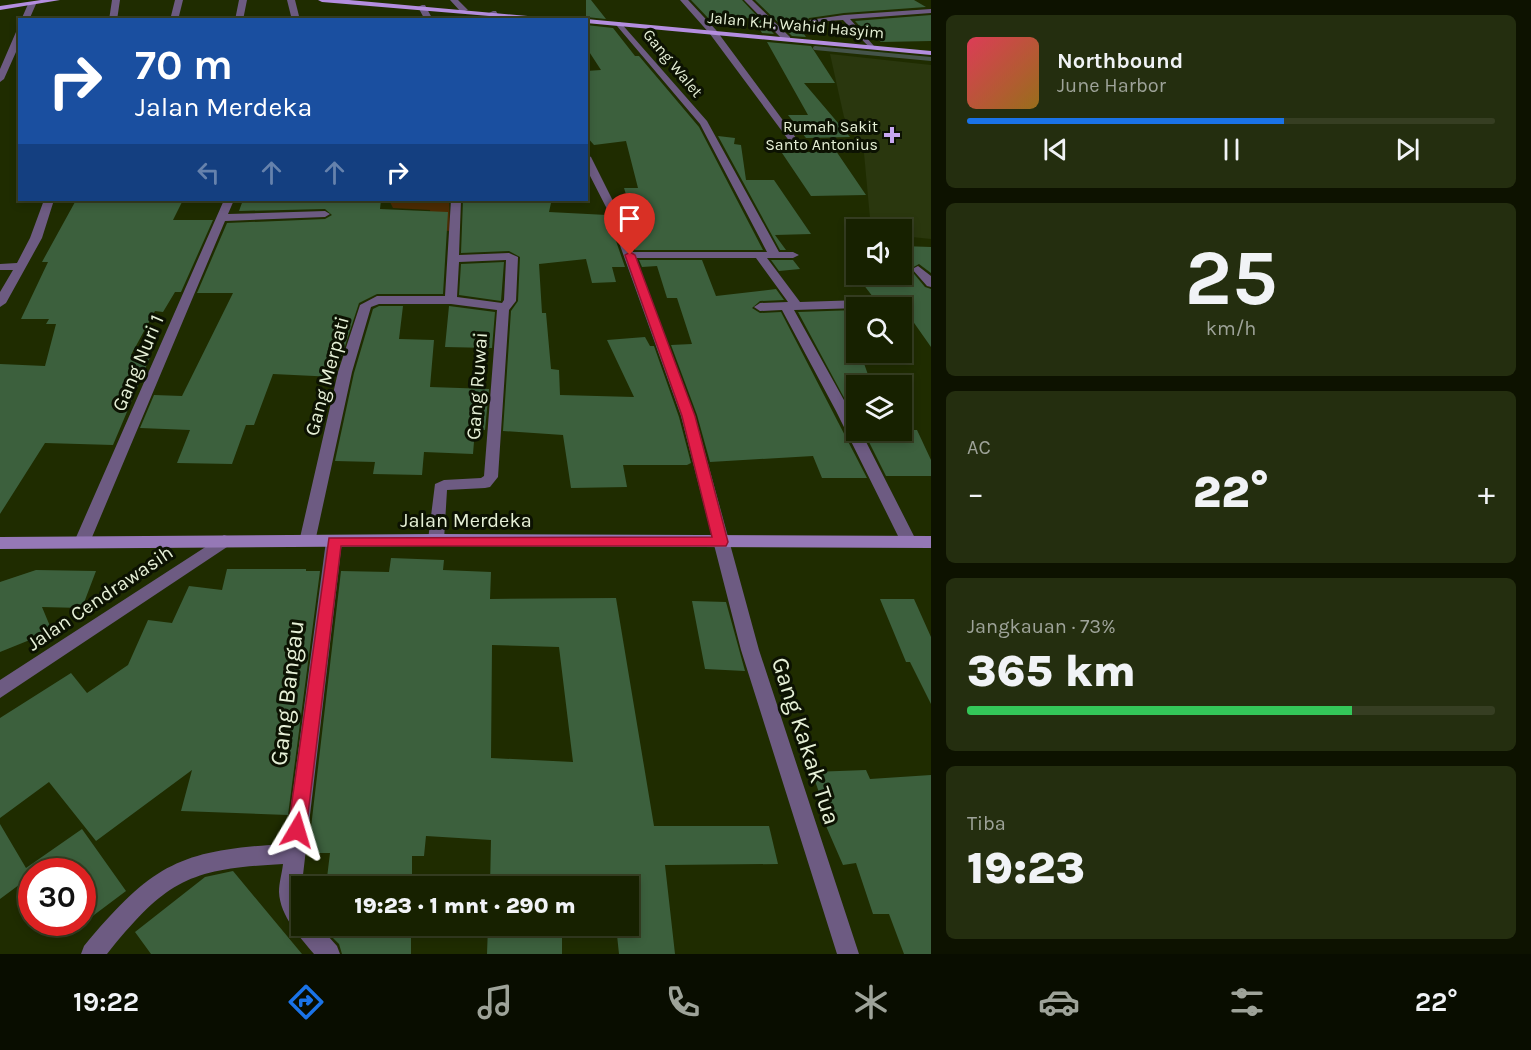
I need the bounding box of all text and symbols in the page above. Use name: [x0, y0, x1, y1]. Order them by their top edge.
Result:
street label: Jalan K.H. Wahid Hasyim: [707, 8, 885, 42]
street label: Gang Walet: [639, 25, 707, 101]
text: 70 m: [135, 40, 233, 90]
icon: right: [36, 42, 114, 120]
text: Northbound: [1057, 48, 1183, 74]
text: June Harbor: [1057, 74, 1166, 97]
text: Jalan Merdeka: [135, 91, 312, 123]
place label: Rumah Sakit Santo Antonius: [765, 117, 878, 154]
marker: Rumah Sakit Santo Antonius: [883, 126, 901, 144]
icon: previous: [1039, 133, 1072, 166]
icon: pause: [1215, 133, 1248, 166]
icon: next: [1391, 133, 1424, 166]
icon: left: [192, 156, 225, 189]
icon: ahead: [255, 156, 288, 189]
icon: ahead: [318, 156, 351, 189]
icon: right: [381, 156, 414, 189]
pin: [604, 193, 655, 255]
icon: arrive: [613, 202, 646, 235]
map controls: [846, 219, 912, 441]
button: sound: [846, 219, 912, 285]
text: 25: [1185, 232, 1277, 324]
button: search: [846, 297, 912, 363]
street label: Gang Nuri 1: [107, 311, 169, 415]
street label: Gang Merpati: [300, 314, 354, 438]
text: km/h: [1206, 317, 1256, 340]
street label: Gang Ruwai: [462, 331, 492, 441]
button: layers: [846, 375, 912, 441]
text: AC: [967, 436, 991, 459]
text: 22°: [1193, 466, 1269, 518]
text: −: [967, 474, 984, 512]
text: +: [1478, 474, 1495, 512]
street label: Jalan Merdeka: [400, 509, 532, 532]
street label: Jalan Cendrawasih: [23, 541, 177, 655]
text: Jangkauan · 73%: [967, 615, 1116, 638]
street label: Gang Bangau: [264, 619, 310, 767]
text: 365 km: [967, 645, 1136, 697]
street label: Gang Kakak Tua: [766, 654, 846, 828]
position arrow: [265, 798, 329, 862]
text: Tiba: [967, 812, 1006, 835]
text: 19:23: [967, 842, 1085, 894]
speed limit sign: 30: [18, 858, 96, 936]
text: 19:23 · 1 mnt · 290 m: [354, 893, 576, 919]
icon: directions: [285, 981, 327, 1023]
icon: music: [474, 981, 516, 1023]
icon: phone: [662, 981, 704, 1023]
icon: climate: [850, 981, 892, 1023]
icon: car: [1038, 981, 1080, 1023]
icon: filters: [1226, 981, 1268, 1023]
text: 19:22: [73, 986, 139, 1018]
text: 22°: [1415, 986, 1458, 1018]

